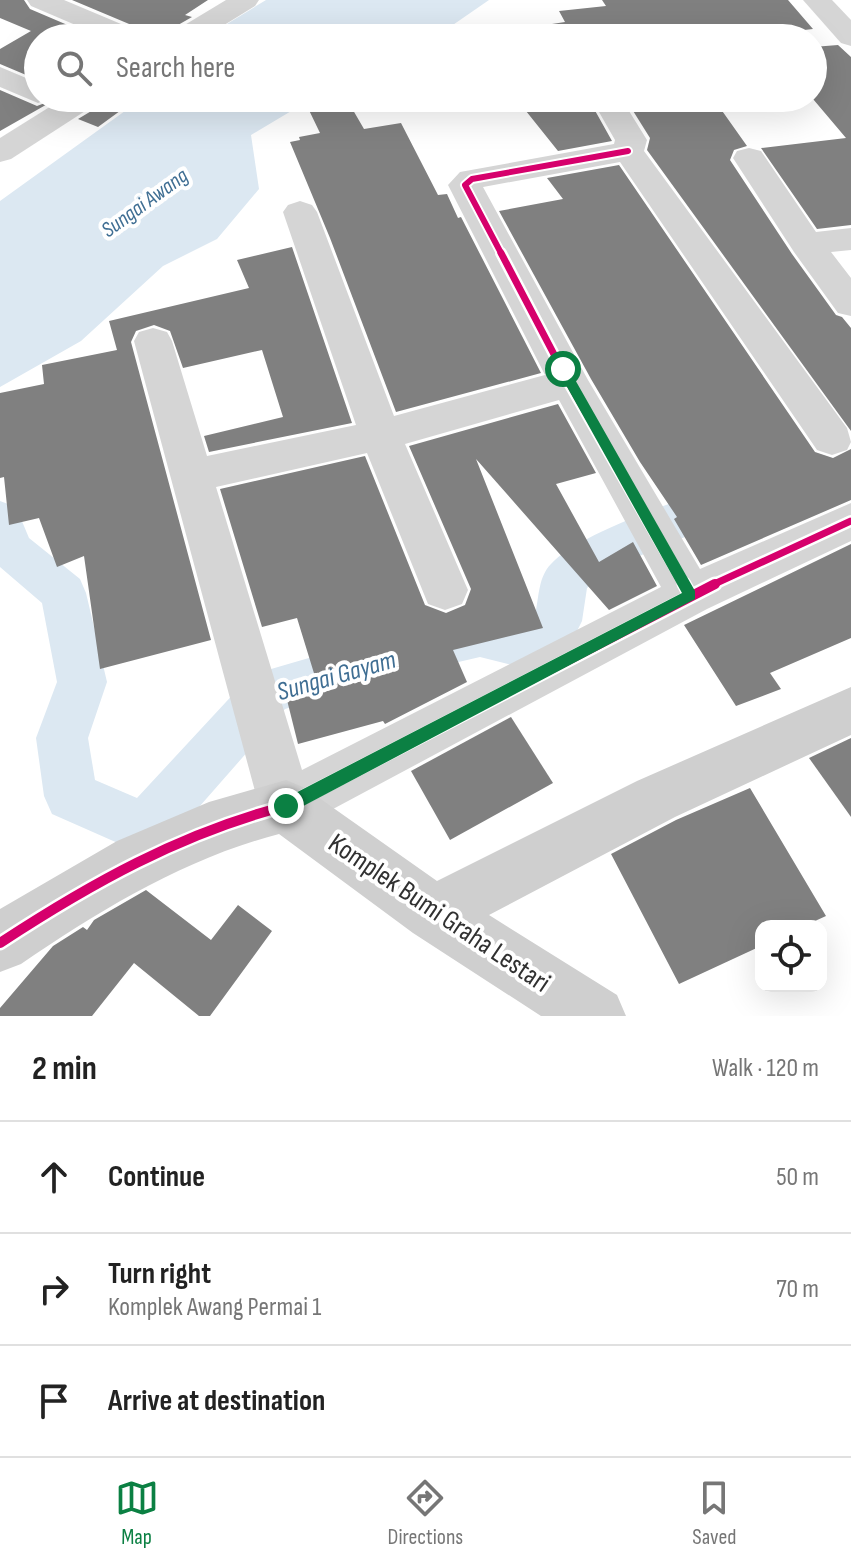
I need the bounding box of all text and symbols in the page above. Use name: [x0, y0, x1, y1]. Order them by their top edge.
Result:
search box: [24, 24, 827, 112]
icon: search: [52, 46, 96, 90]
text: Search here: [116, 50, 235, 86]
water label: Sungai Awang: [96, 163, 194, 244]
route start: [545, 351, 581, 387]
water label: Sungai Gayam: [273, 645, 399, 708]
route end: [268, 788, 304, 824]
street label: Komplek Bumi Graha Lestari: [322, 827, 556, 1000]
map controls: [755, 920, 827, 992]
button: locate: [755, 920, 827, 992]
text: 2 min: [32, 1048, 97, 1089]
text: Walk · 120 m: [712, 1053, 819, 1084]
icon: ahead: [32, 1155, 76, 1199]
text: Continue: [108, 1159, 205, 1195]
text: 50 m: [776, 1162, 819, 1193]
text: Turn right: [108, 1256, 211, 1292]
icon: right: [32, 1267, 76, 1311]
text: 70 m: [776, 1274, 819, 1305]
text: Komplek Awang Permai 1: [108, 1292, 321, 1323]
icon: arrive: [32, 1379, 76, 1423]
text: Arrive at destination: [108, 1383, 325, 1419]
tab: Map: [115, 1476, 159, 1551]
tab: Directions: [388, 1476, 463, 1551]
tab: Saved: [692, 1476, 736, 1551]

